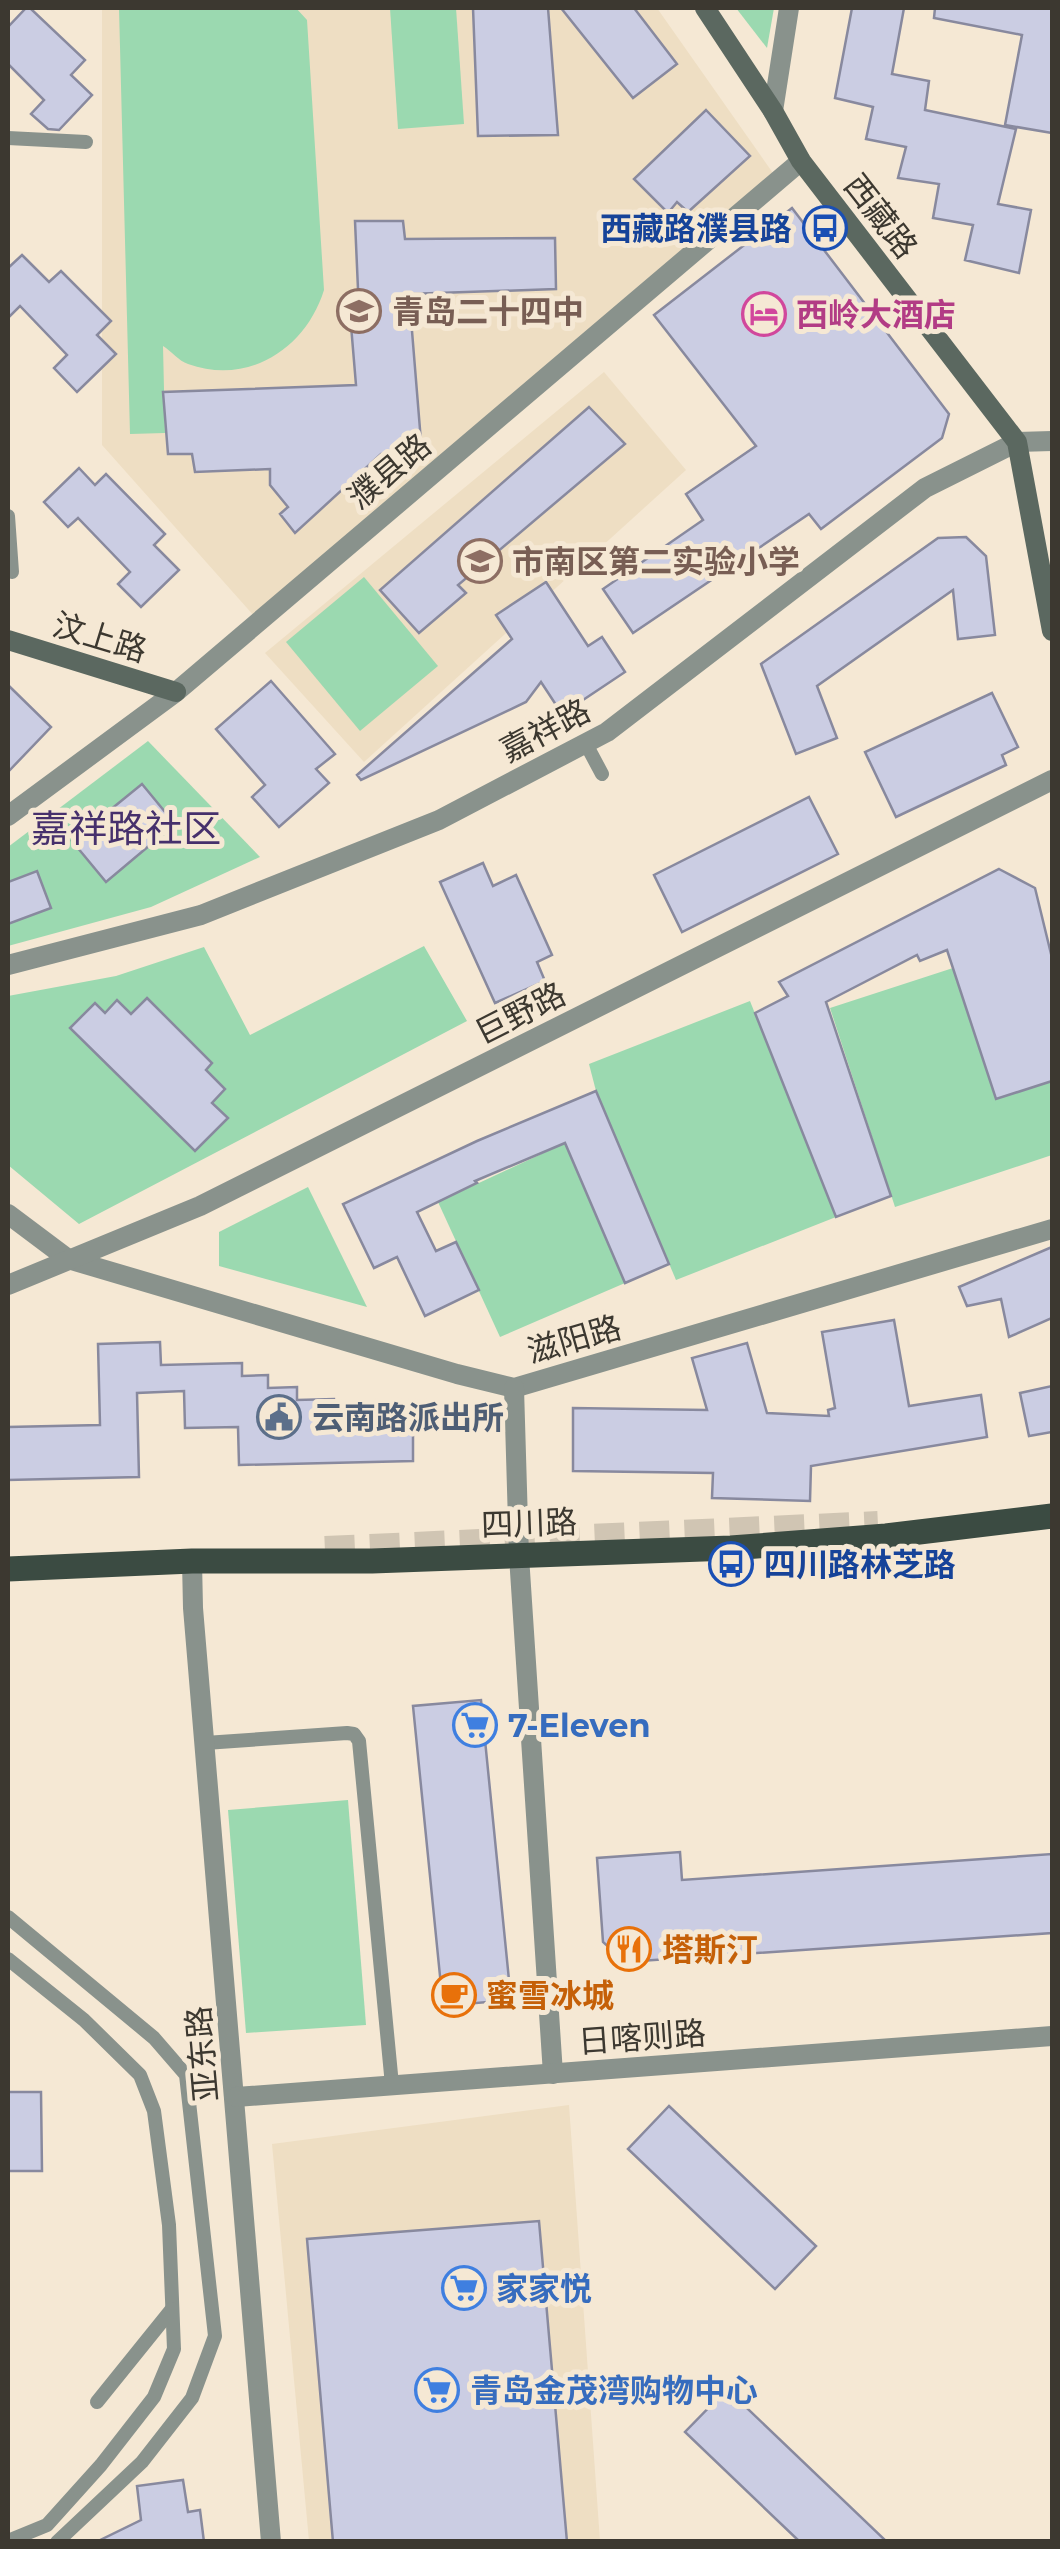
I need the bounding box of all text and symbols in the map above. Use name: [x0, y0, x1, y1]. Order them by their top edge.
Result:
street label: 西藏路: [836, 166, 926, 266]
bus stop icon: 西藏路濮县路: [802, 205, 848, 251]
place label: 西藏路濮县路: [600, 209, 792, 248]
school or university icon: 青岛二十四中: [336, 288, 382, 334]
hotel icon: 西岭大酒店: [741, 291, 787, 337]
place label: 青岛二十四中: [392, 292, 584, 331]
place label: 西岭大酒店: [796, 295, 956, 334]
street label: 濮县路: [340, 425, 438, 517]
school or university icon: 市南区第二实验小学: [457, 538, 503, 584]
place label: 市南区第二实验小学: [512, 542, 800, 581]
street label: 汶上路: [48, 604, 152, 670]
street label: 嘉祥路: [493, 690, 597, 770]
district label: 嘉祥路社区: [31, 805, 221, 852]
street label: 巨野路: [468, 974, 572, 1052]
street label: 滋阳路: [522, 1307, 626, 1371]
public building icon: 云南路派出所: [256, 1394, 302, 1440]
place label: 云南路派出所: [312, 1398, 504, 1437]
street label: 四川路: [480, 1502, 578, 1544]
bus stop icon: 四川路林芝路: [708, 1541, 754, 1587]
place label: 四川路林芝路: [764, 1545, 956, 1584]
supermarket icon: 7-Eleven: [452, 1702, 498, 1748]
place label: 7-Eleven: [508, 1706, 651, 1745]
restaurant icon: 塔斯汀: [606, 1926, 652, 1972]
place label: 塔斯汀: [662, 1930, 758, 1969]
cafe icon: 蜜雪冰城: [431, 1972, 477, 2018]
place label: 蜜雪冰城: [486, 1976, 614, 2015]
street label: 亚东路: [178, 2004, 226, 2104]
street label: 日喀则路: [577, 2013, 707, 2061]
supermarket icon: 家家悦: [441, 2265, 487, 2311]
place label: 家家悦: [496, 2269, 592, 2308]
supermarket icon: 青岛金茂湾购物中心: [414, 2367, 460, 2413]
place label: 青岛金茂湾购物中心: [470, 2371, 758, 2410]

